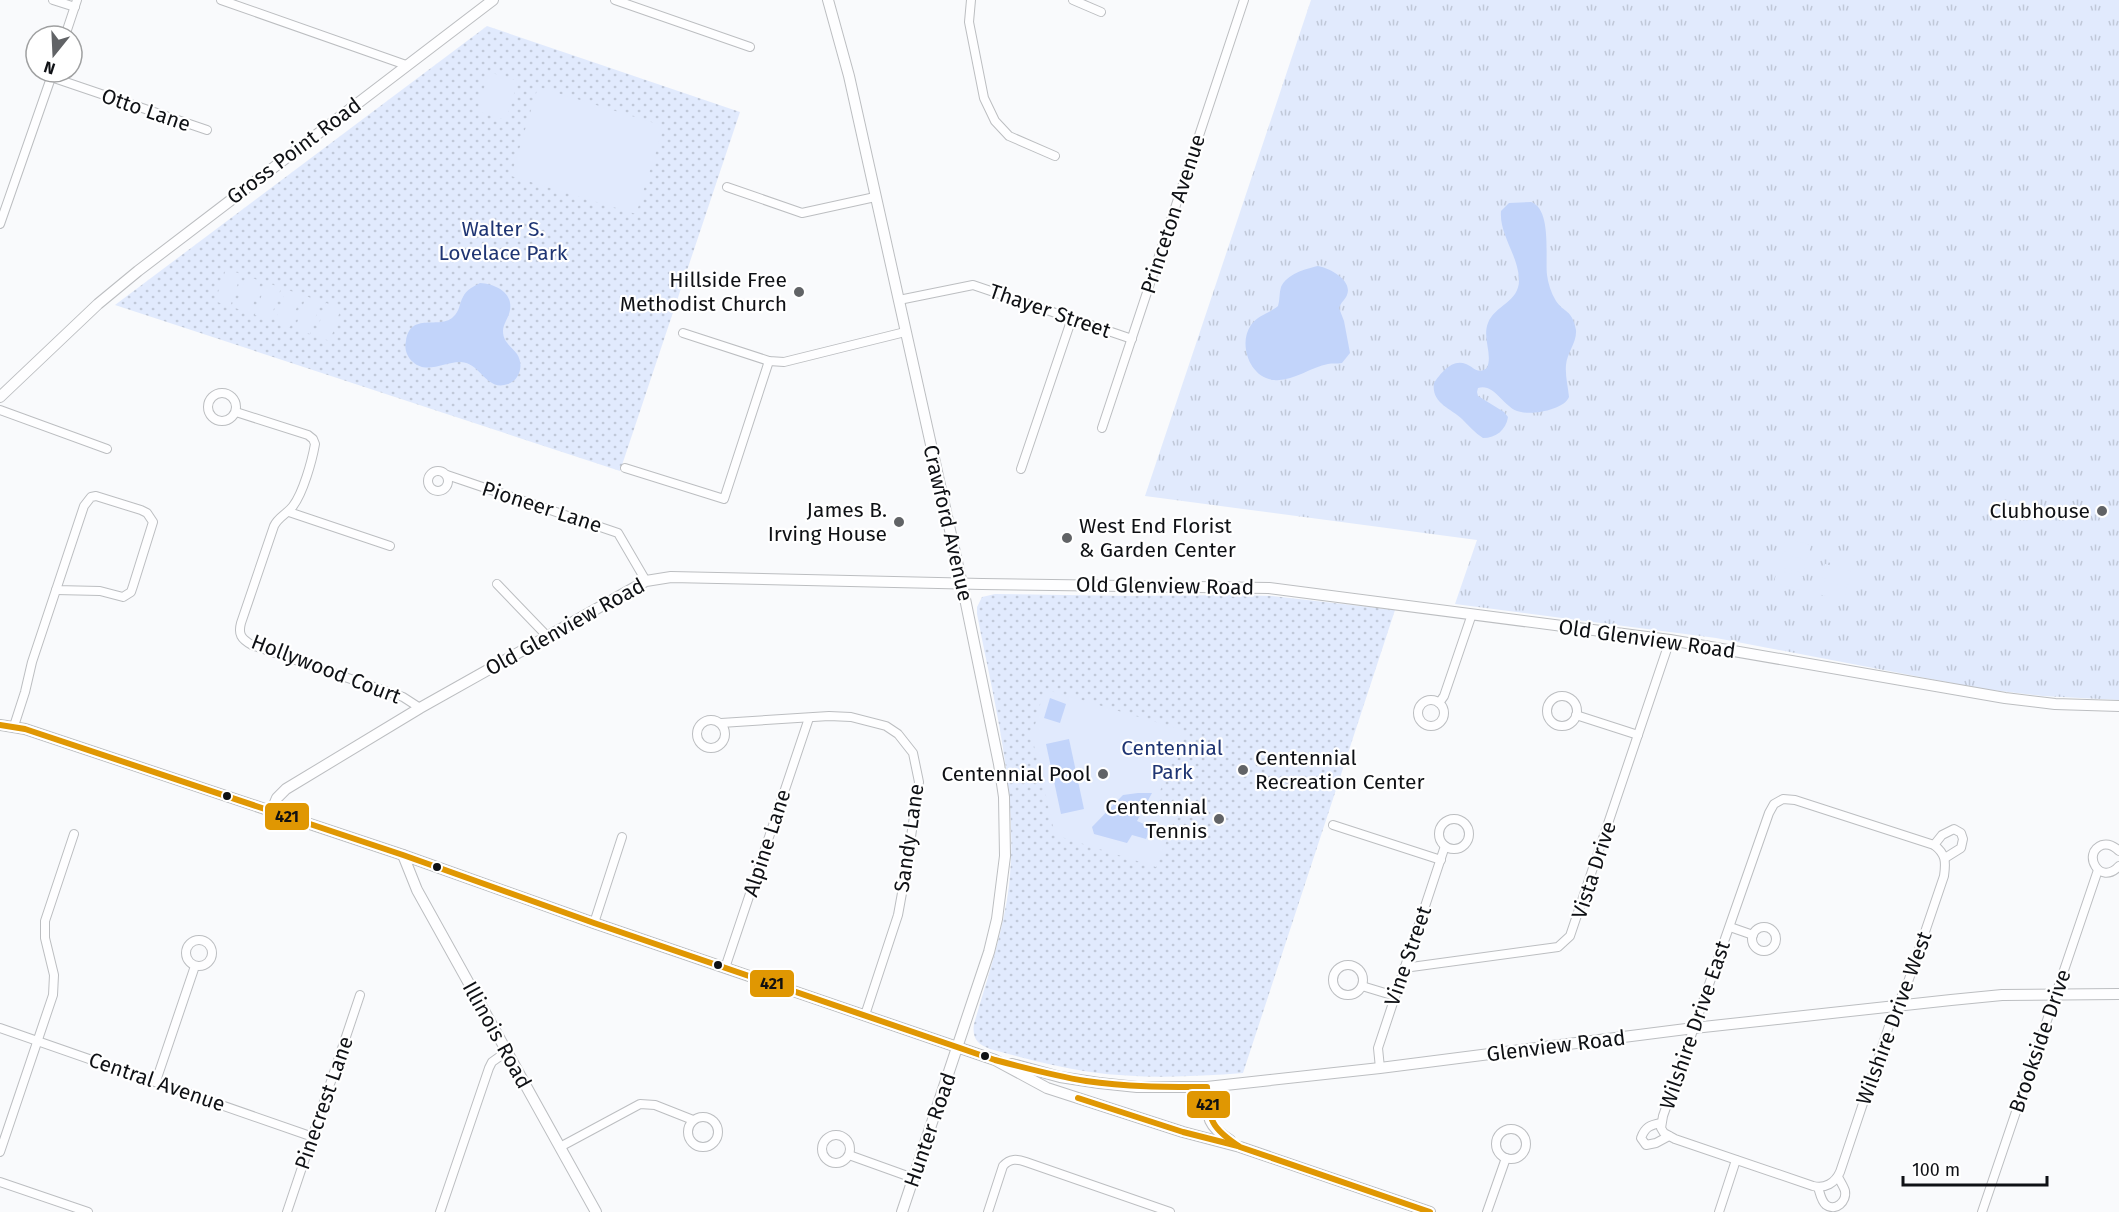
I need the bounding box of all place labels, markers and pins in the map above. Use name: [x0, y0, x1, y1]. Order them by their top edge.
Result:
place label: Hillside Free Methodist Church: [620, 267, 787, 317]
marker: Hillside Free Methodist Church: [792, 285, 806, 299]
place label: James B. Irving House: [768, 497, 887, 547]
place label: Clubhouse: [1990, 498, 2090, 524]
marker: Clubhouse: [2095, 504, 2109, 518]
place label: West End Florist & Garden Center: [1079, 513, 1236, 563]
marker: James B. Irving House: [892, 515, 906, 529]
marker: West End Florist & Garden Center: [1060, 531, 1074, 545]
place label: Centennial Recreation Center: [1255, 745, 1425, 795]
place label: Centennial Pool: [941, 761, 1091, 787]
marker: Centennial Recreation Center: [1236, 763, 1250, 777]
marker: Centennial Pool: [1096, 767, 1110, 781]
unlabelled marker: [221, 790, 233, 802]
place label: Centennial Tennis: [1105, 794, 1207, 844]
marker: Centennial Tennis: [1212, 812, 1226, 826]
unlabelled marker: [431, 861, 443, 873]
unlabelled marker: [712, 959, 724, 971]
unlabelled marker: [979, 1050, 991, 1062]

